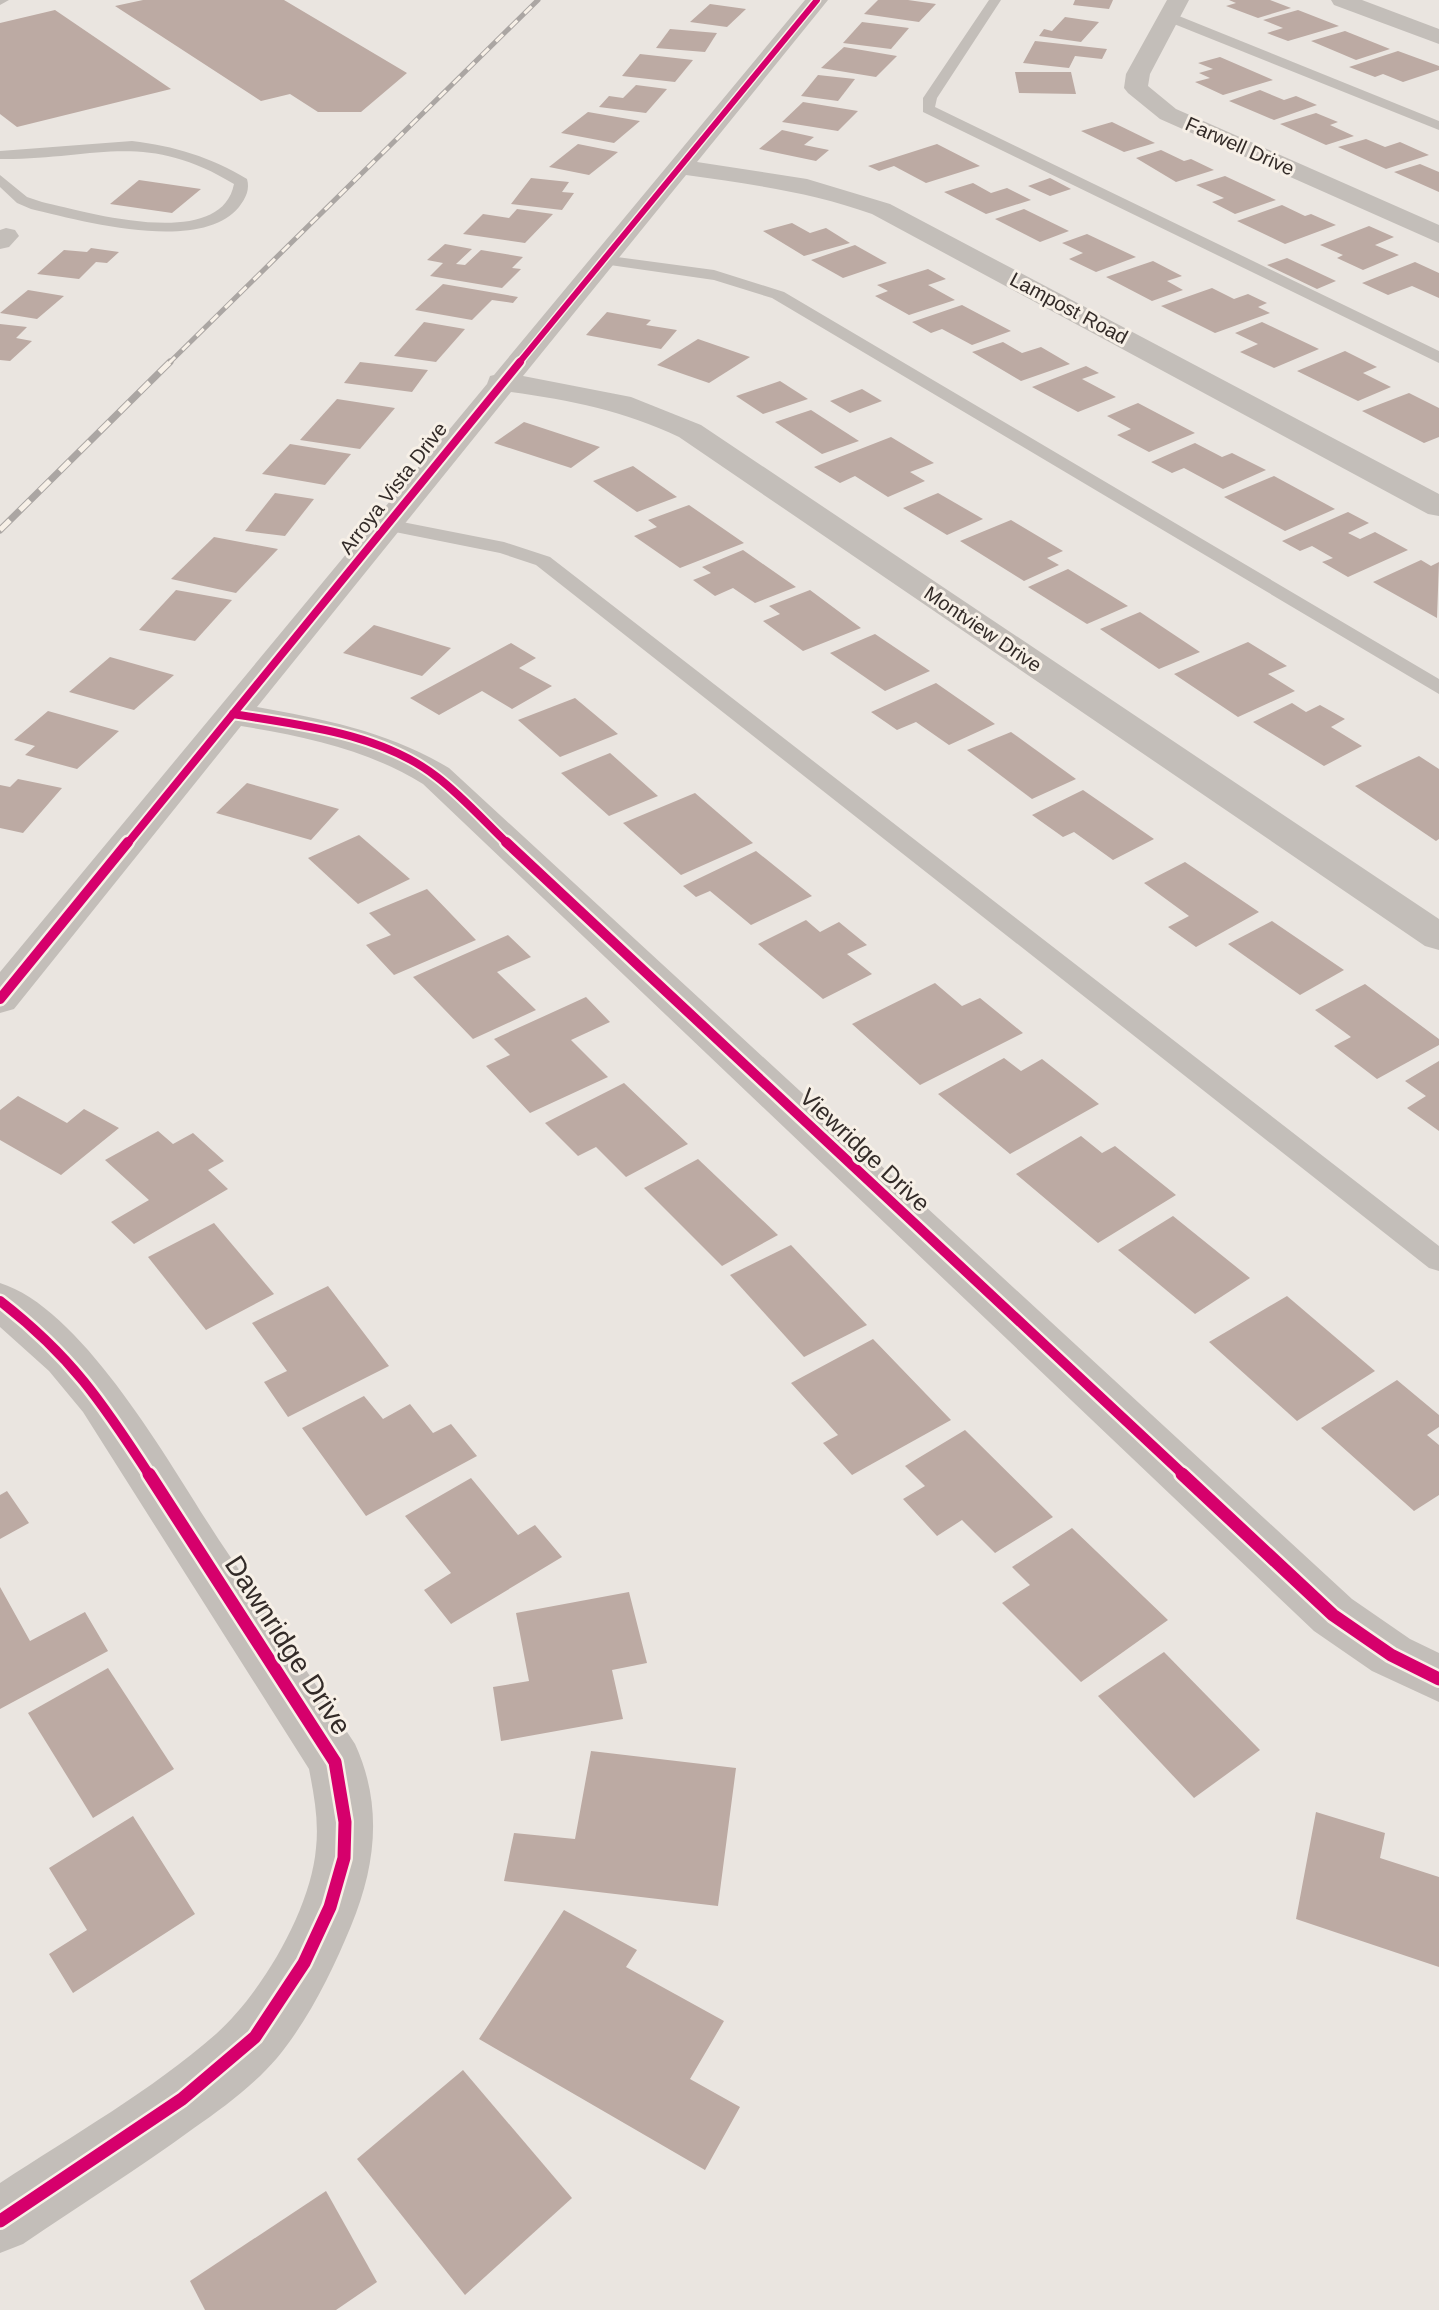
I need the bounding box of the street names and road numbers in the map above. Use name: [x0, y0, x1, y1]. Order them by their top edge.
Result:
street label: Farwell Drive: [1182, 112, 1298, 180]
street label: Lampost Road: [1006, 268, 1132, 348]
street label: Arroya Vista Drive: [335, 418, 451, 558]
street label: Montview Drive: [920, 582, 1046, 676]
street label: Viewridge Drive: [794, 1083, 936, 1217]
street label: Dawnridge Drive: [219, 1550, 357, 1740]

